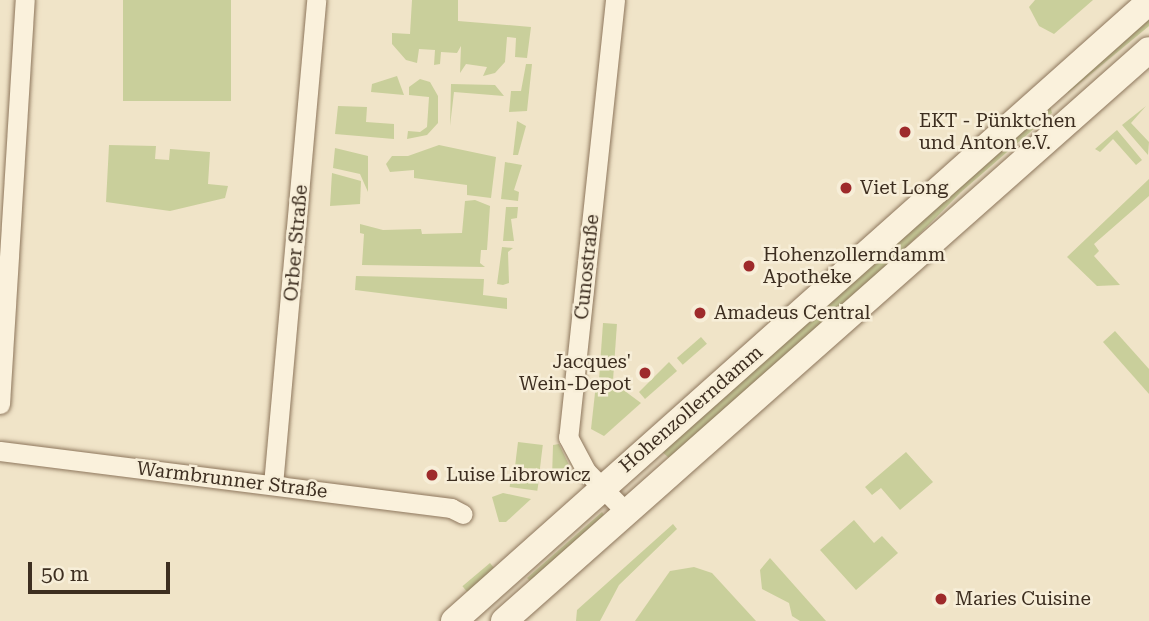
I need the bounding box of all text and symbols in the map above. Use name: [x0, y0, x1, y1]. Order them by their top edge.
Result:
place label: EKT - Pünktchen und Anton e.V.: [919, 110, 1076, 154]
marker: EKT - Pünktchen und Anton e.V.: [897, 124, 913, 140]
place label: Viet Long: [860, 177, 948, 199]
marker: Viet Long: [838, 180, 854, 196]
street label: Orber Straße: [280, 184, 312, 302]
street label: Cunostraße: [570, 213, 604, 321]
place label: Hohenzollerndamm Apotheke: [763, 244, 945, 288]
marker: Hohenzollerndamm Apotheke: [741, 258, 757, 274]
place label: Amadeus Central: [714, 302, 870, 324]
marker: Amadeus Central: [692, 305, 708, 321]
street label: Hohenzollerndamm: [615, 341, 767, 477]
place label: Jacques' Wein-Depot: [519, 351, 631, 395]
marker: Jacques' Wein-Depot: [637, 365, 653, 381]
street label: Warmbrunner Straße: [135, 457, 329, 503]
place label: Luise Librowicz: [446, 464, 590, 486]
marker: Luise Librowicz: [424, 467, 440, 483]
scale bar: [32, 548, 173, 592]
text: 50 m: [41, 562, 89, 586]
place label: Maries Cuisine: [955, 588, 1091, 610]
marker: Maries Cuisine: [933, 591, 949, 607]

